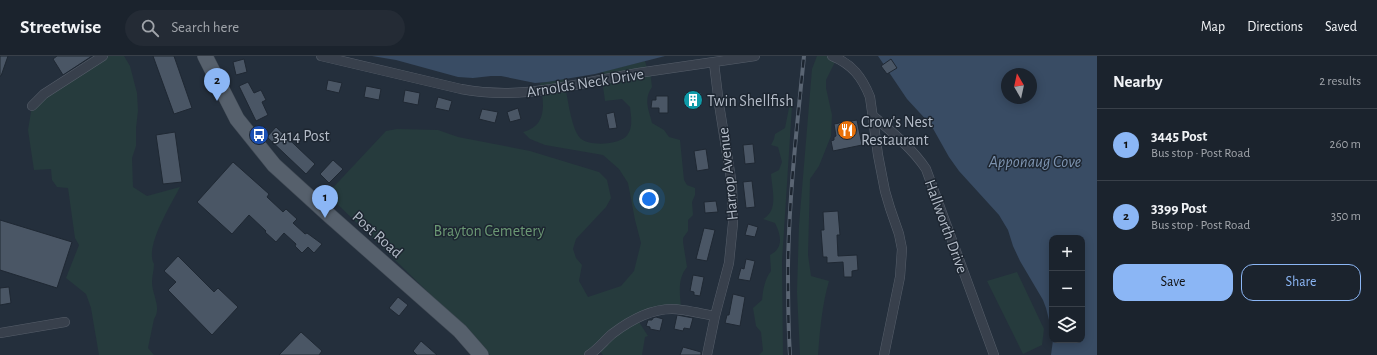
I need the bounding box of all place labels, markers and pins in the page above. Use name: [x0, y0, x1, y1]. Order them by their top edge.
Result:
pin: 2: [204, 68, 230, 101]
building icon: Twin Shellfish: [682, 89, 704, 111]
place label: Twin Shellfish: [707, 93, 793, 109]
place label: Crow's Nest Restaurant: [861, 114, 933, 148]
restaurant icon: Crow's Nest Restaurant: [836, 119, 858, 141]
bus stop icon: 3414 Post: [248, 124, 270, 146]
place label: 3414 Post: [273, 128, 330, 144]
pin: 1: [312, 185, 338, 218]

